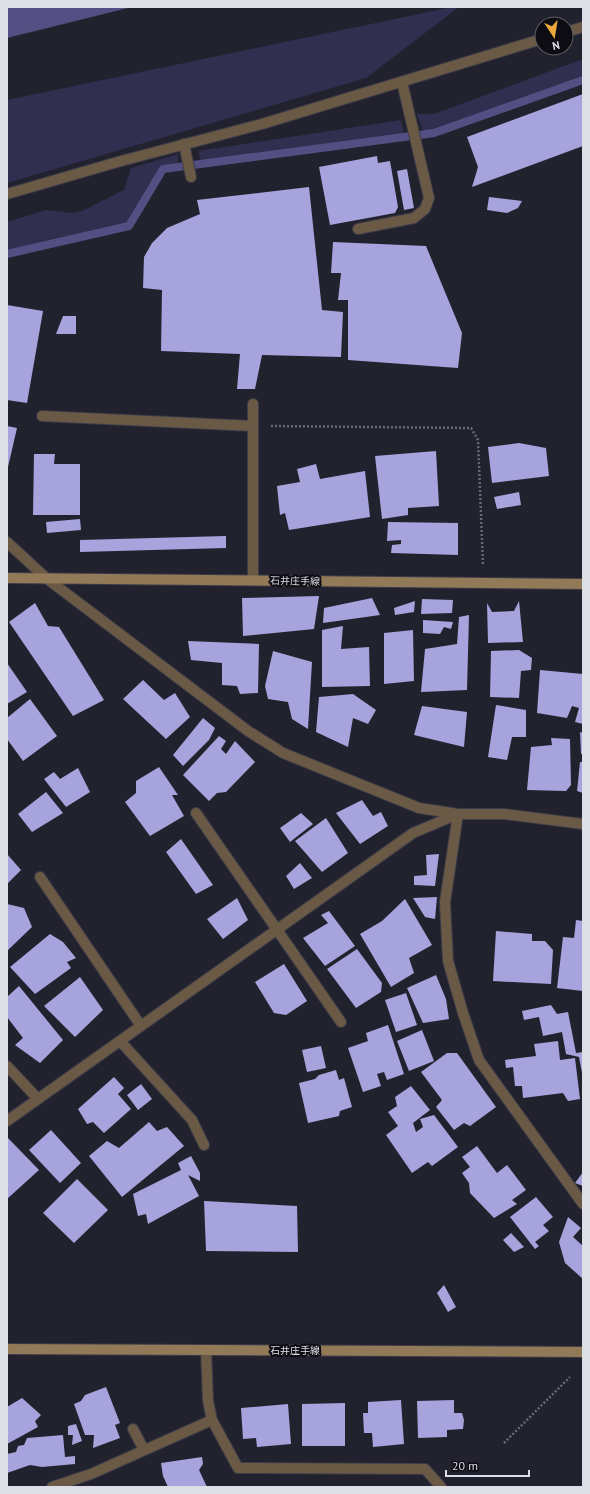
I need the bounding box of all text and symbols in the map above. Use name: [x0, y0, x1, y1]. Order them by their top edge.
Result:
north arrow: [534, 16, 574, 56]
text: N: [551, 38, 561, 53]
street label: 石井庄手線: [270, 574, 320, 588]
street label: 石井庄手線: [270, 1344, 320, 1357]
scale bar: [446, 1452, 529, 1478]
text: 20 m: [452, 1458, 478, 1473]

